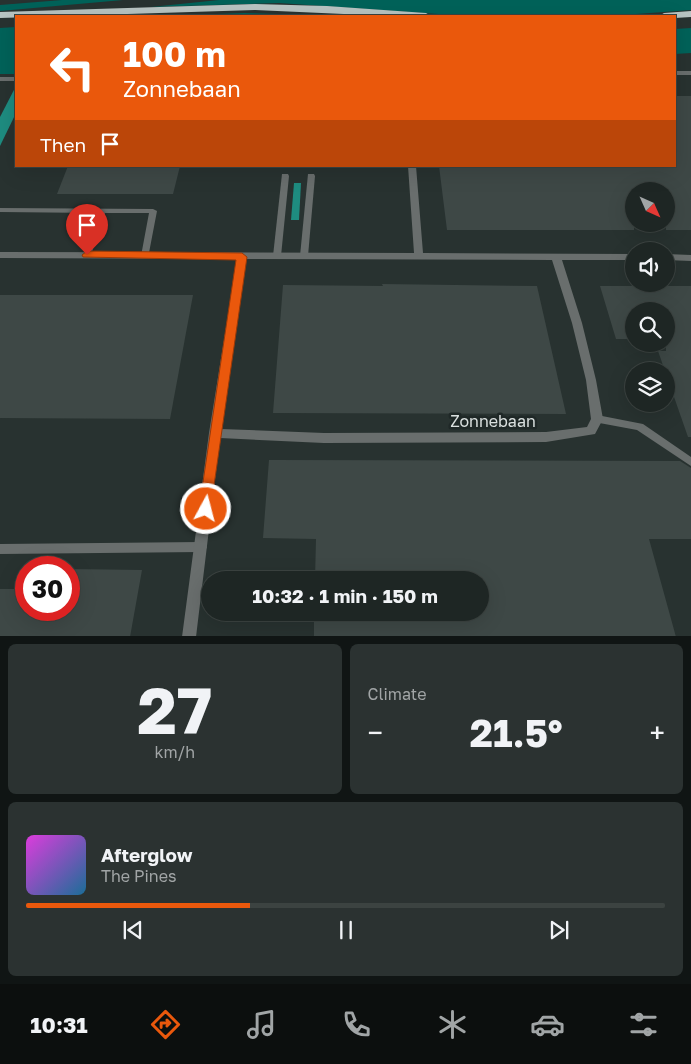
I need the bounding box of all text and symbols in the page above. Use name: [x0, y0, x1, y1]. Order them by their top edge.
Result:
text: 100 m: [123, 33, 226, 75]
icon: left: [40, 35, 105, 100]
text: Zonnebaan: [123, 75, 241, 102]
icon: arrive: [96, 130, 124, 158]
text: Then: [40, 133, 86, 156]
north arrow: [625, 182, 675, 232]
map controls: [625, 182, 675, 412]
pin: [66, 204, 108, 255]
icon: arrive: [73, 211, 101, 239]
button: sound: [625, 242, 675, 292]
button: search: [625, 302, 675, 352]
button: layers: [625, 362, 675, 412]
street label: Zonnebaan: [450, 411, 536, 431]
position arrow: [179, 482, 231, 534]
speed limit sign: 30: [15, 556, 80, 621]
text: 10:32 · 1 min · 150 m: [252, 584, 438, 607]
text: 27: [137, 670, 212, 748]
text: Climate: [368, 684, 427, 704]
text: 21.5°: [470, 710, 563, 755]
text: −: [368, 716, 383, 749]
text: +: [650, 716, 665, 749]
text: km/h: [154, 742, 195, 762]
text: Afterglow: [101, 843, 192, 866]
text: The Pines: [101, 866, 176, 886]
icon: previous: [119, 916, 147, 944]
icon: pause: [332, 916, 360, 944]
icon: next: [545, 916, 573, 944]
icon: directions: [148, 1007, 183, 1042]
icon: music: [244, 1007, 279, 1042]
icon: phone: [339, 1007, 374, 1042]
icon: climate: [435, 1007, 470, 1042]
icon: car: [530, 1007, 565, 1042]
icon: filters: [626, 1007, 661, 1042]
text: 10:31: [30, 1011, 88, 1038]

